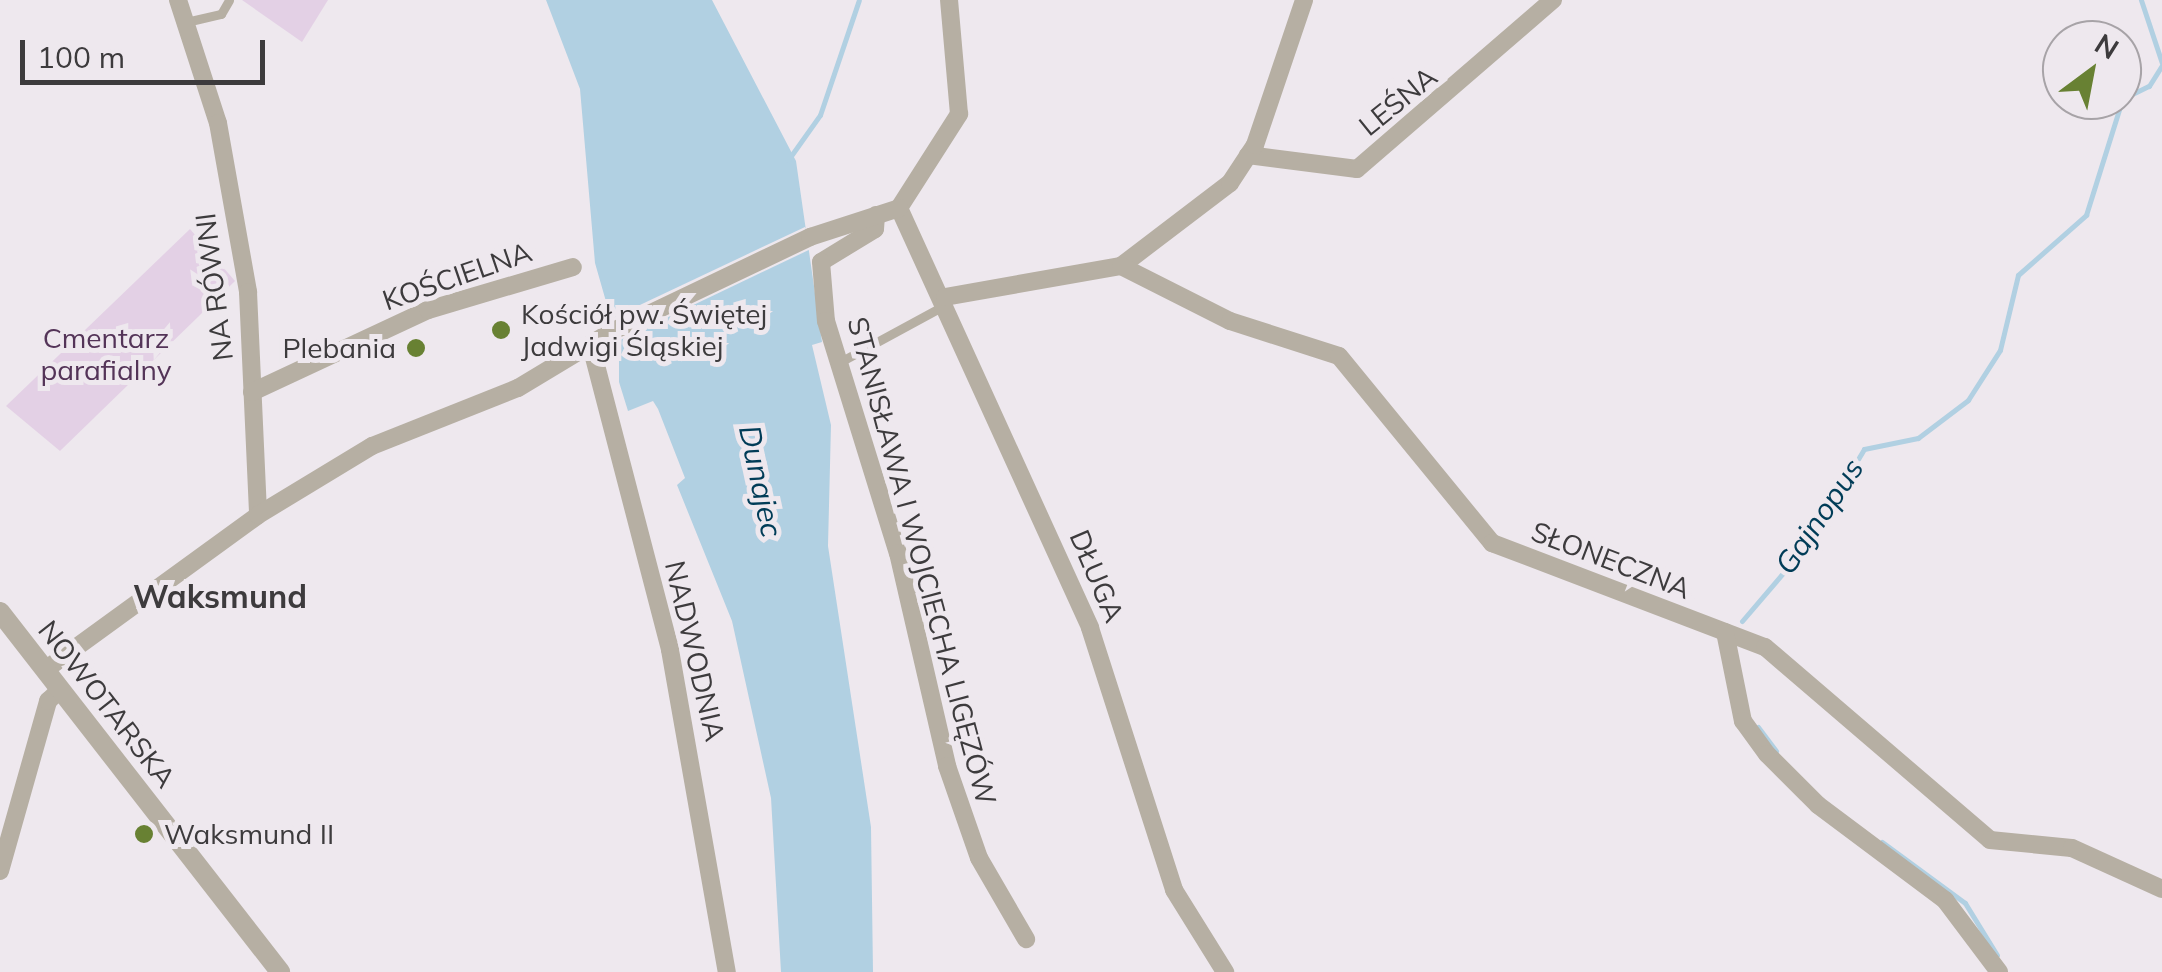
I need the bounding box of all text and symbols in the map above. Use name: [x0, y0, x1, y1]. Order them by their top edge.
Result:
scale bar: [25, 20, 270, 82]
north arrow: [2042, 20, 2142, 120]
text: N: [2089, 25, 2125, 66]
text: 100 m: [37, 38, 125, 76]
street label: LEŚNA: [1352, 60, 1444, 142]
street label: NA RÓWNI: [188, 211, 240, 363]
street label: KOŚCIELNA: [378, 235, 536, 317]
place label: Kościół pw. Świętej Jadwigi Śląskiej: [521, 297, 767, 363]
street label: STANISŁAWA I WOJCIECHA LIGĘZÓW: [841, 313, 1003, 809]
marker: Kościół pw. Świętej Jadwigi Śląskiej: [490, 319, 512, 341]
park label: Cmentarz parafialny: [40, 321, 172, 387]
place label: Plebania: [282, 331, 396, 365]
marker: Plebania: [405, 337, 427, 359]
water label: Dunajec: [732, 422, 790, 540]
water label: Gajnopus: [1767, 451, 1871, 581]
street label: SŁONECZNA: [1527, 514, 1695, 606]
street label: DŁUGA: [1063, 525, 1131, 627]
street label: NADWODNIA: [658, 558, 732, 744]
district label: Waksmund: [133, 577, 307, 615]
street label: NOWOTARSKA: [31, 614, 183, 794]
place label: Waksmund II: [164, 817, 334, 851]
marker: Waksmund II: [133, 823, 155, 845]

